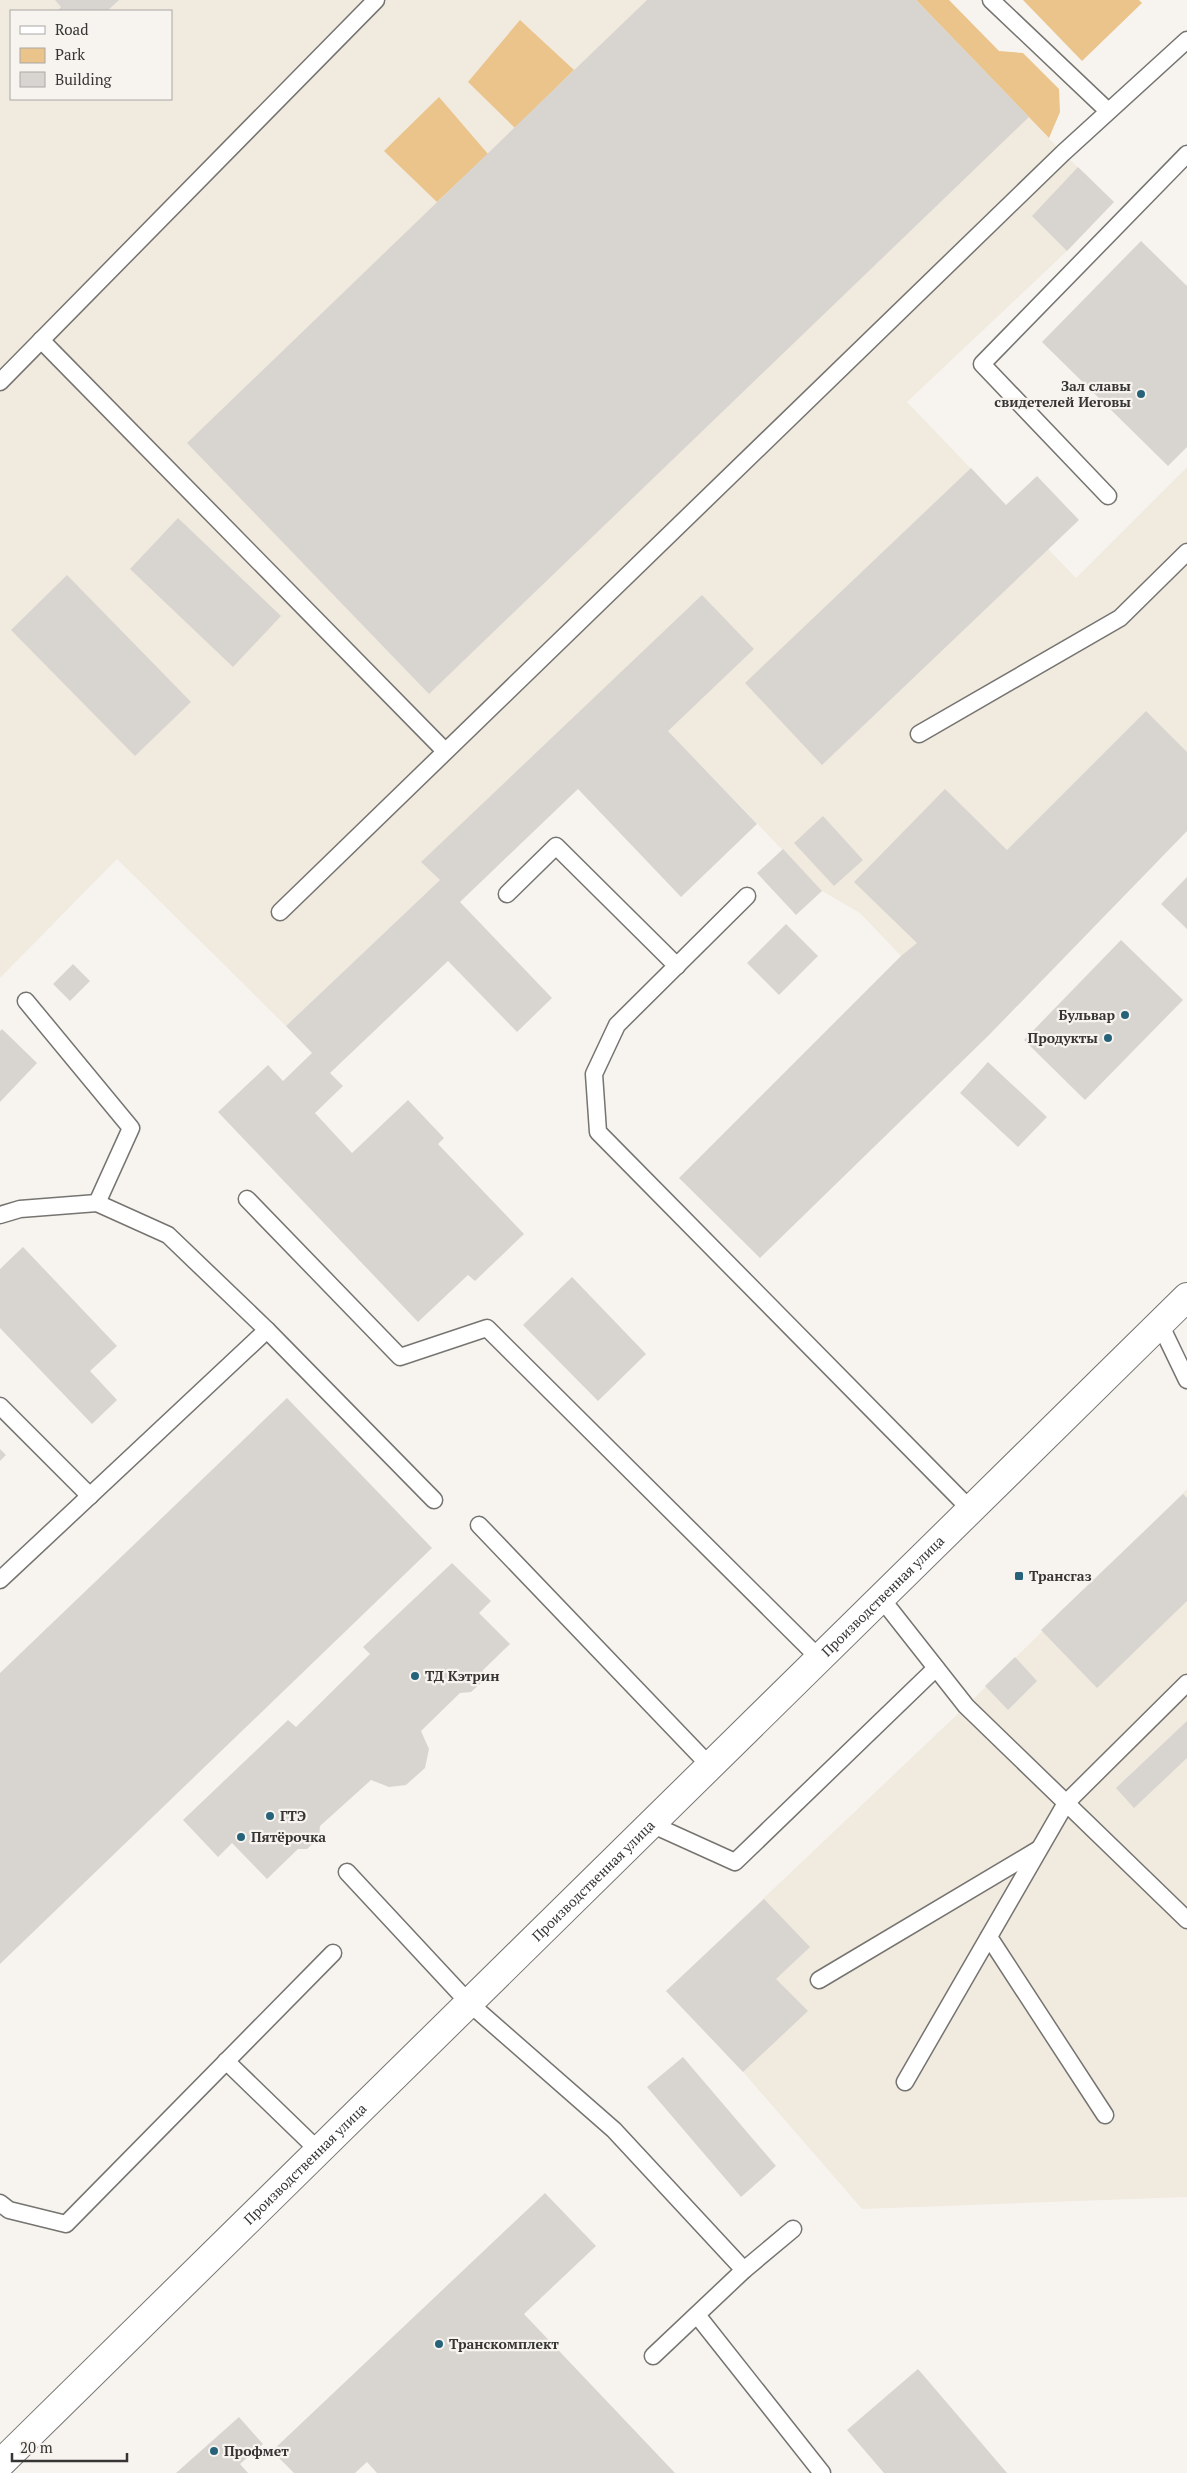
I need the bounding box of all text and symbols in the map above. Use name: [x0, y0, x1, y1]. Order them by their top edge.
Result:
legend: [10, 10, 172, 100]
text: Road: [55, 19, 88, 39]
text: Park: [55, 44, 85, 64]
text: Building: [55, 69, 113, 89]
place label: Зал славы свидетелей Иеговы: [994, 376, 1131, 411]
marker: Зал славы свидетелей Иеговы: [1135, 388, 1147, 400]
place label: Бульвар: [1059, 1005, 1115, 1024]
marker: Бульвар: [1119, 1009, 1131, 1021]
place label: Продукты: [1028, 1028, 1098, 1047]
marker: Продукты: [1102, 1032, 1114, 1044]
street label: Производственная улица: [817, 1531, 948, 1660]
place label: Трансгаз: [1029, 1566, 1092, 1585]
marker: Трансгаз: [1013, 1570, 1025, 1582]
place label: ТД Кэтрин: [425, 1666, 499, 1685]
marker: ТД Кэтрин: [409, 1670, 421, 1682]
place label: ГТЭ: [280, 1806, 306, 1825]
marker: ГТЭ: [264, 1810, 276, 1822]
street label: Производственная улица: [527, 1816, 659, 1945]
place label: Пятёрочка: [251, 1827, 326, 1846]
marker: Пятёрочка: [235, 1831, 247, 1843]
street label: Производственная улица: [239, 2099, 370, 2228]
place label: Транскомплект: [449, 2334, 559, 2353]
marker: Транскомплект: [433, 2338, 445, 2350]
scale bar: [12, 2430, 128, 2462]
text: 20 m: [20, 2437, 53, 2457]
place label: Профмет: [224, 2441, 289, 2460]
marker: Профмет: [208, 2445, 220, 2457]

